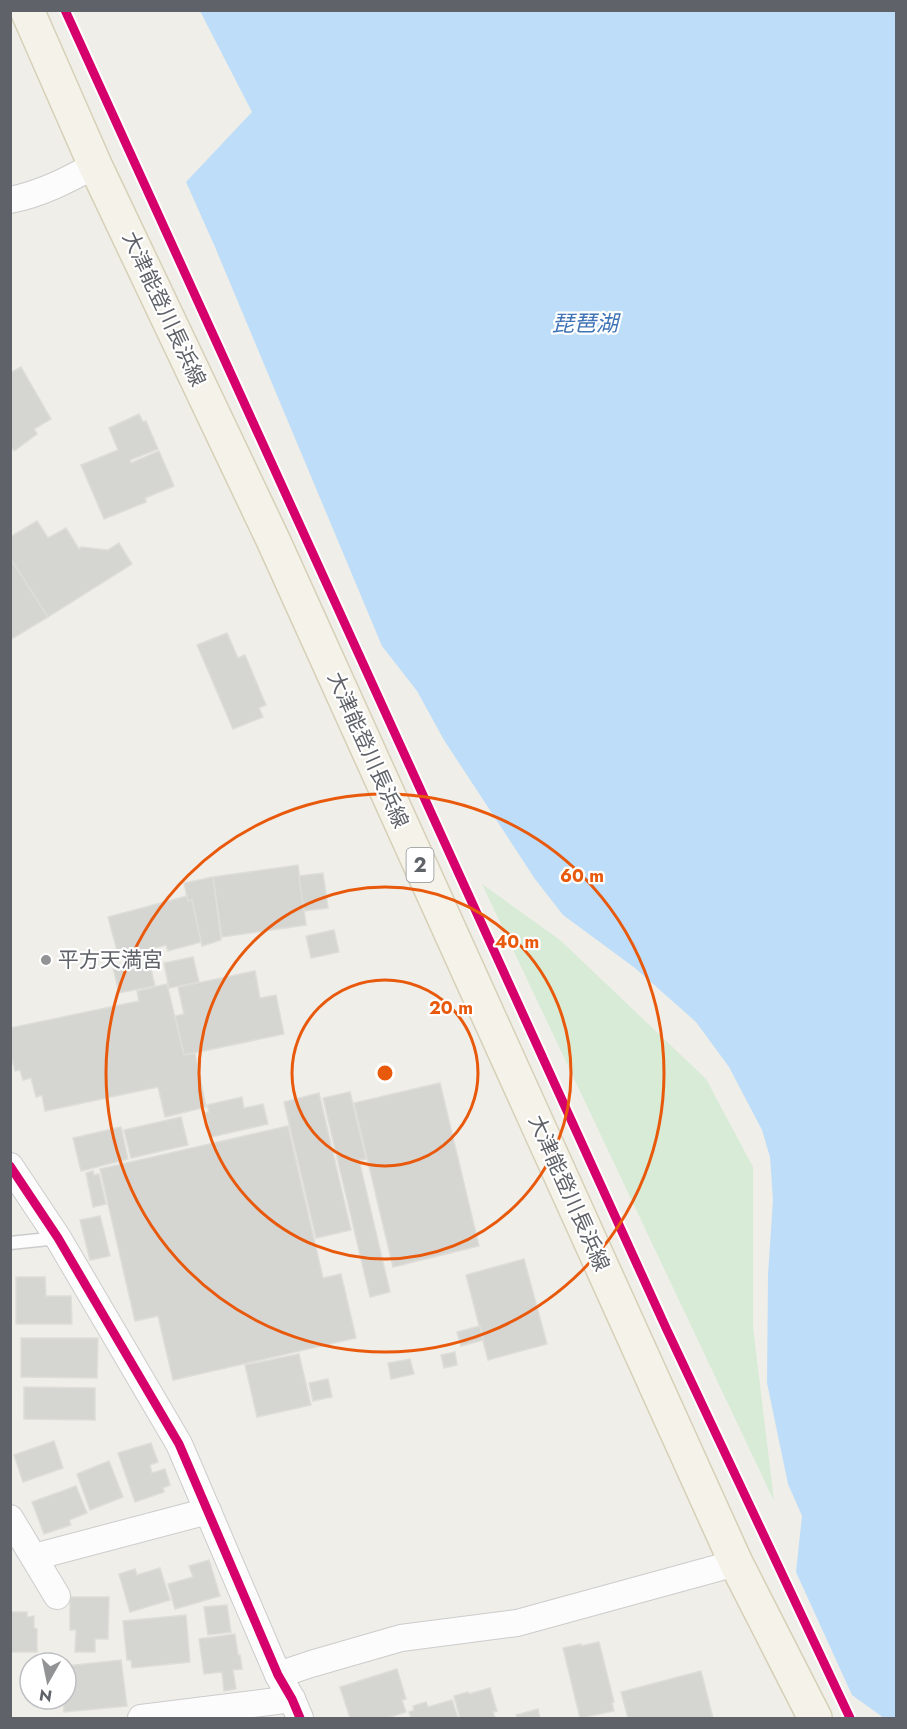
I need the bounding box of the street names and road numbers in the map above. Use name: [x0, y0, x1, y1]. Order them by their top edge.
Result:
street label: 大津能登川長浜線: [115, 227, 213, 391]
street label: 大津能登川長浜線: [320, 667, 416, 833]
road number: 2: [406, 848, 434, 882]
street label: 大津能登川長浜線: [521, 1110, 617, 1276]

